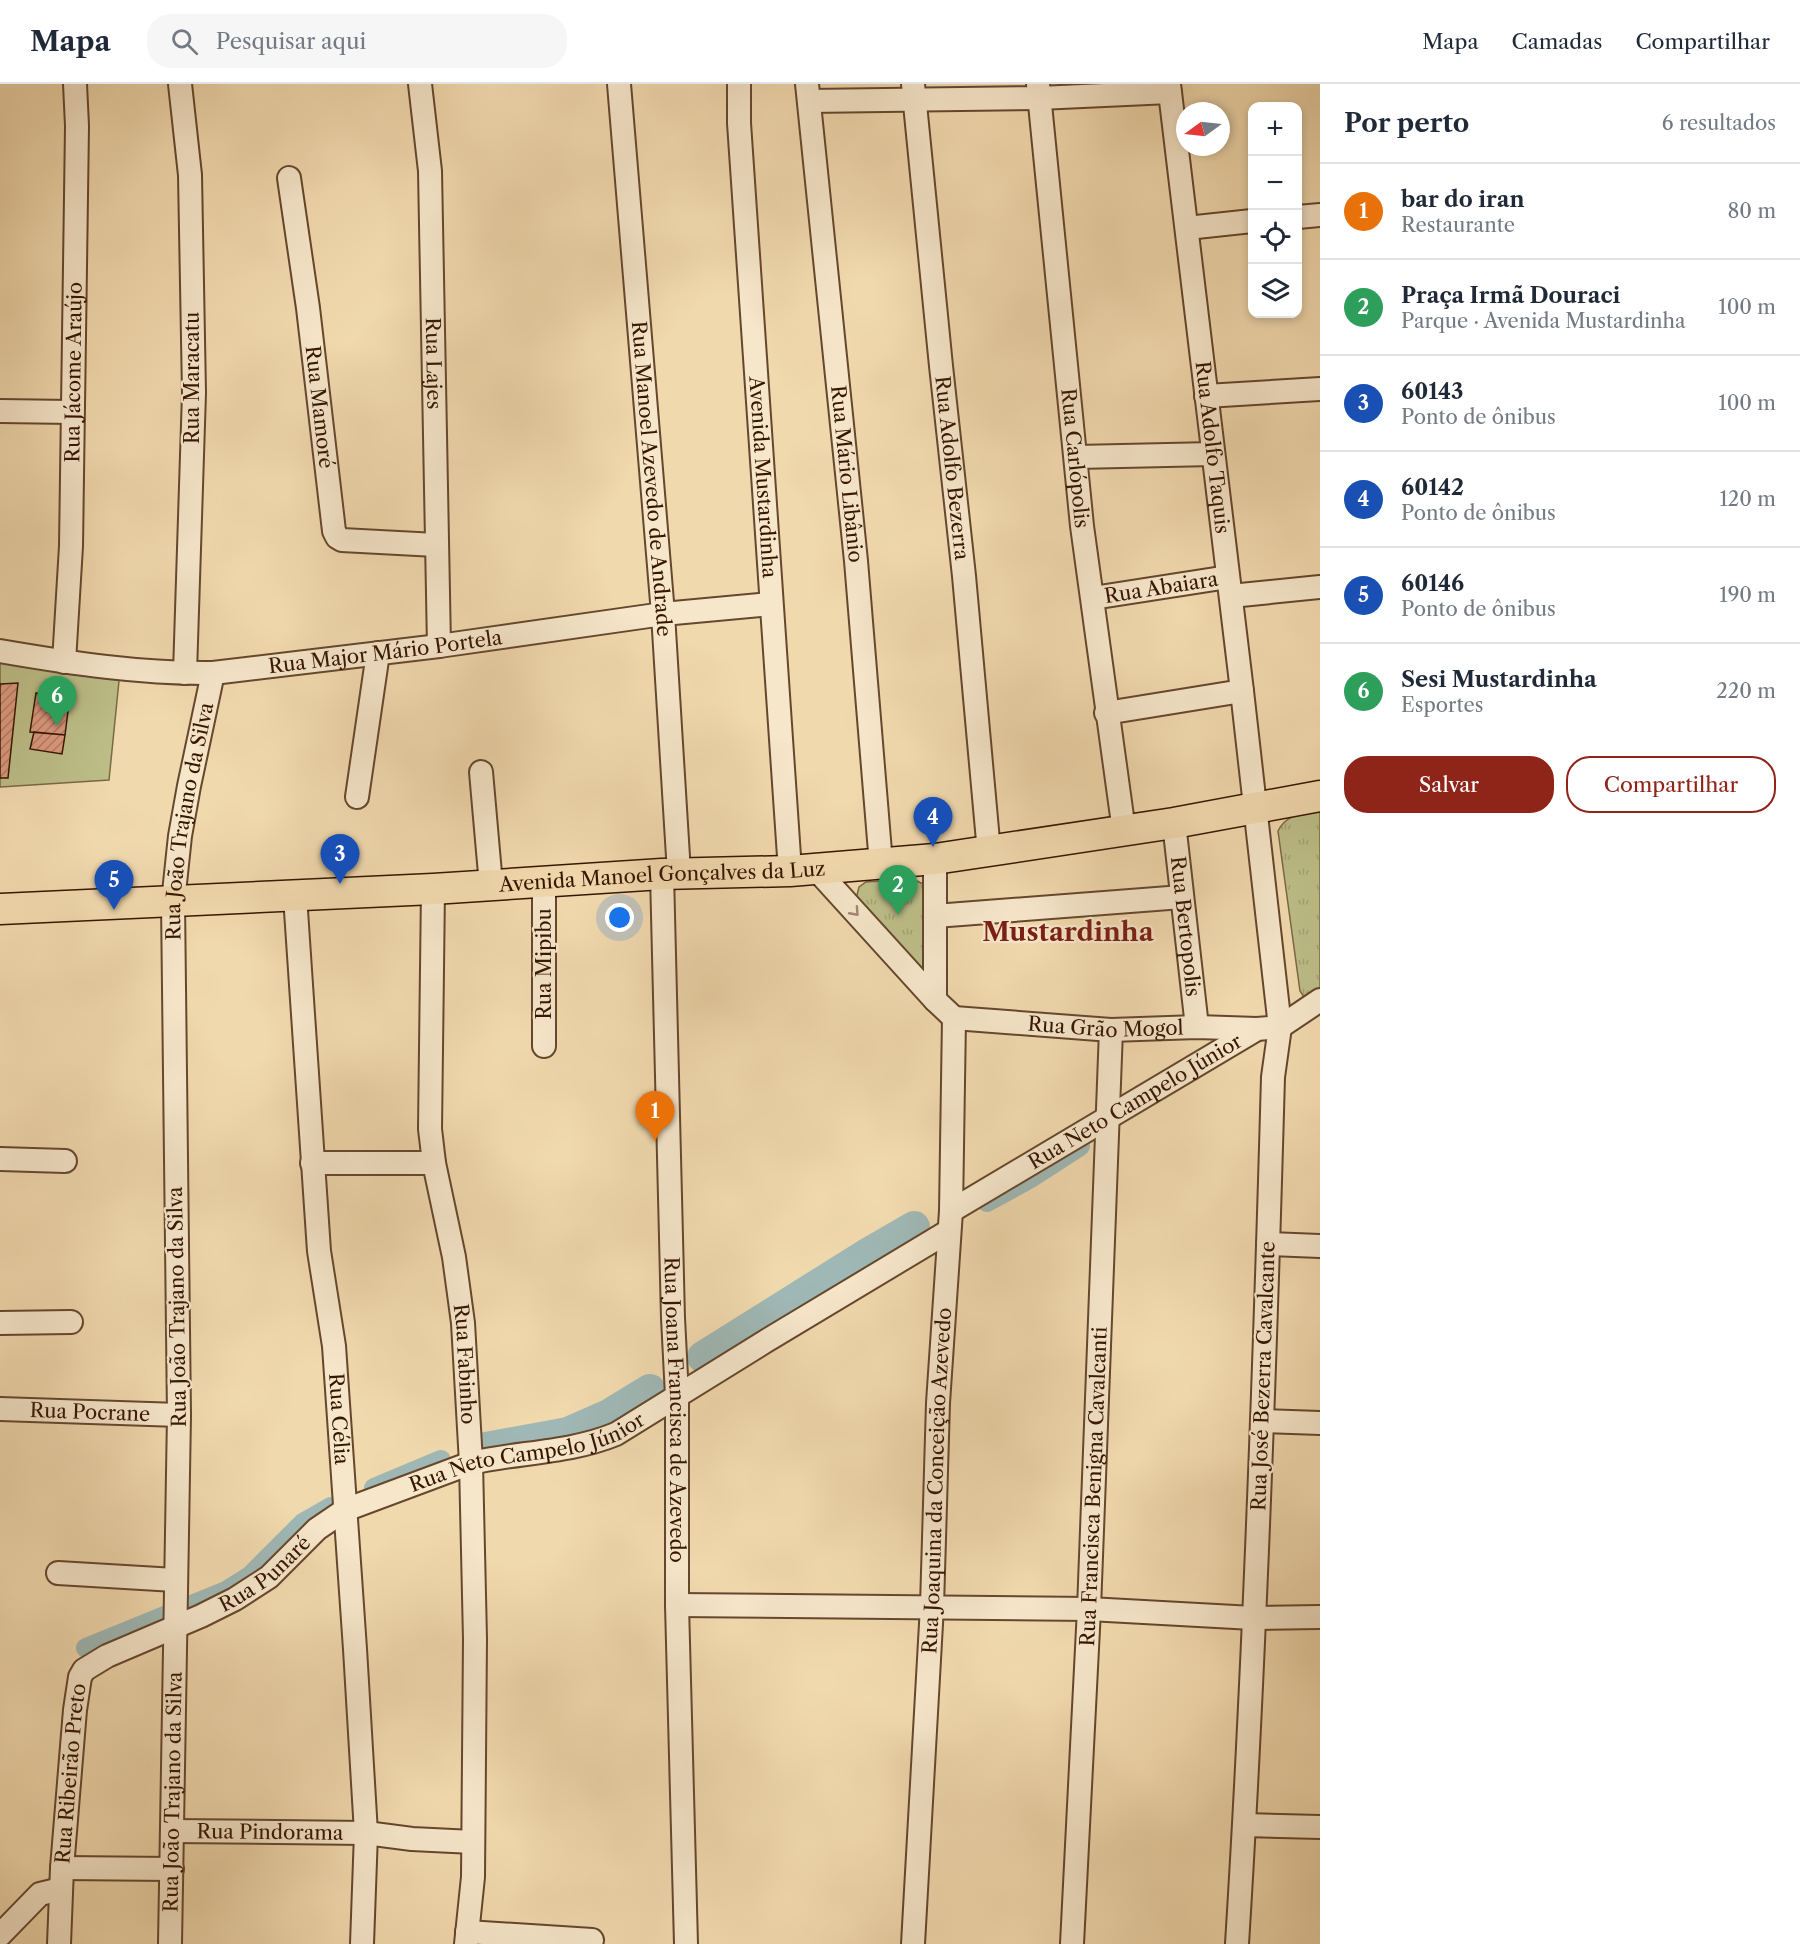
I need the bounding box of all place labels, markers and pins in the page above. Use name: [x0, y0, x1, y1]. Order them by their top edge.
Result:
pin: 6: [38, 676, 76, 726]
pin: 4: [914, 798, 952, 847]
pin: 3: [320, 834, 360, 884]
pin: 5: [94, 860, 134, 910]
pin: 2: [878, 866, 918, 915]
pin: 1: [636, 1092, 674, 1141]

